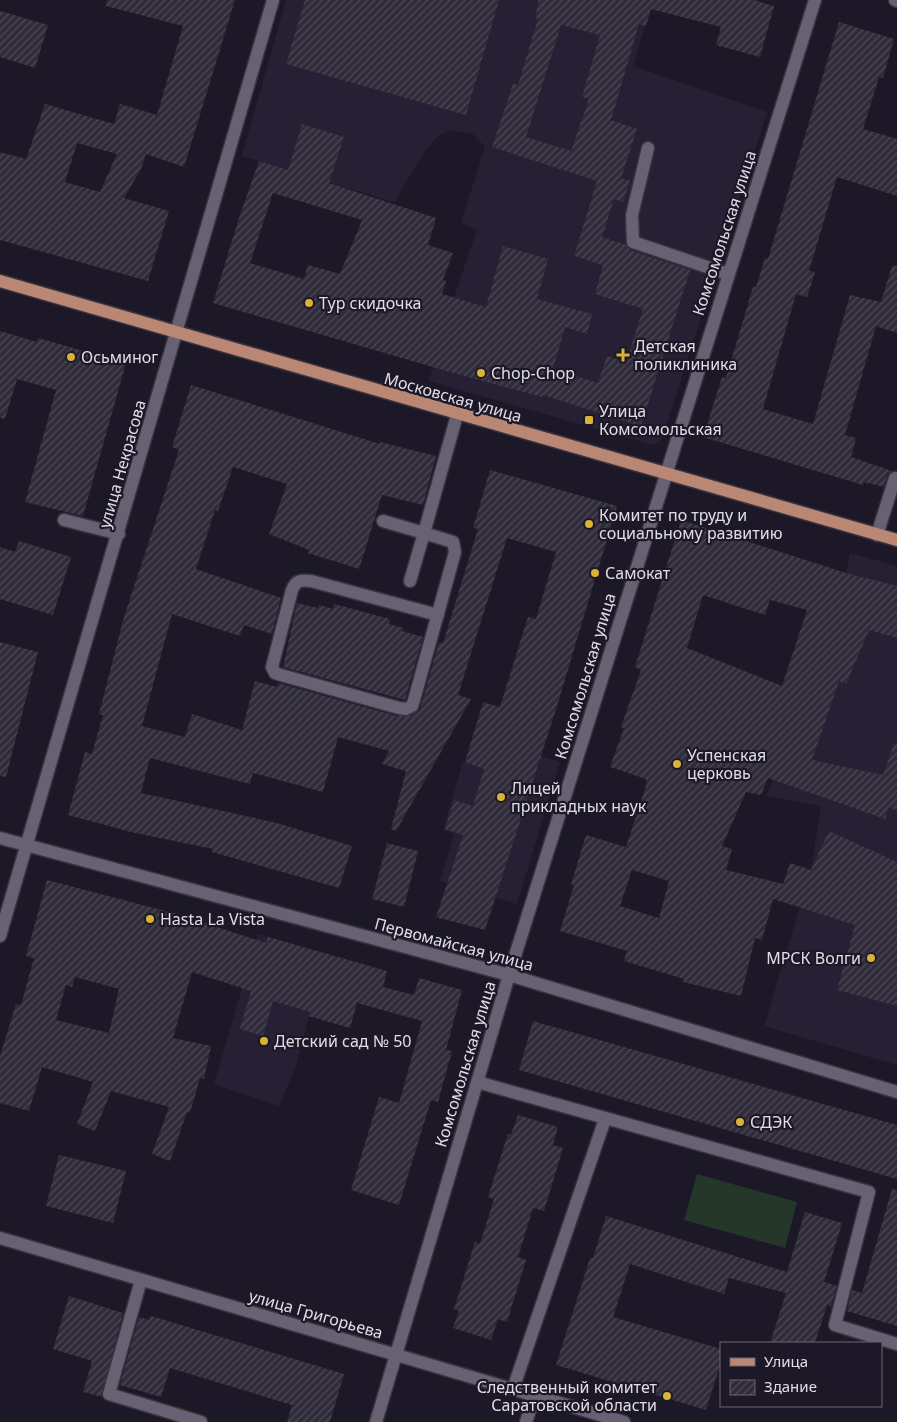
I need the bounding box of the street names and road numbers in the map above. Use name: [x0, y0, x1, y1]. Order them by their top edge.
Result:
street label: Комсомольская улица: [687, 148, 761, 318]
street label: Московская улица: [382, 367, 524, 427]
street label: улица Некрасова: [93, 397, 151, 531]
street label: Комсомольская улица: [549, 590, 621, 762]
street label: Первомайская улица: [372, 912, 536, 976]
street label: Комсомольская улица: [429, 978, 501, 1150]
street label: улица Григорьева: [246, 1284, 386, 1344]

